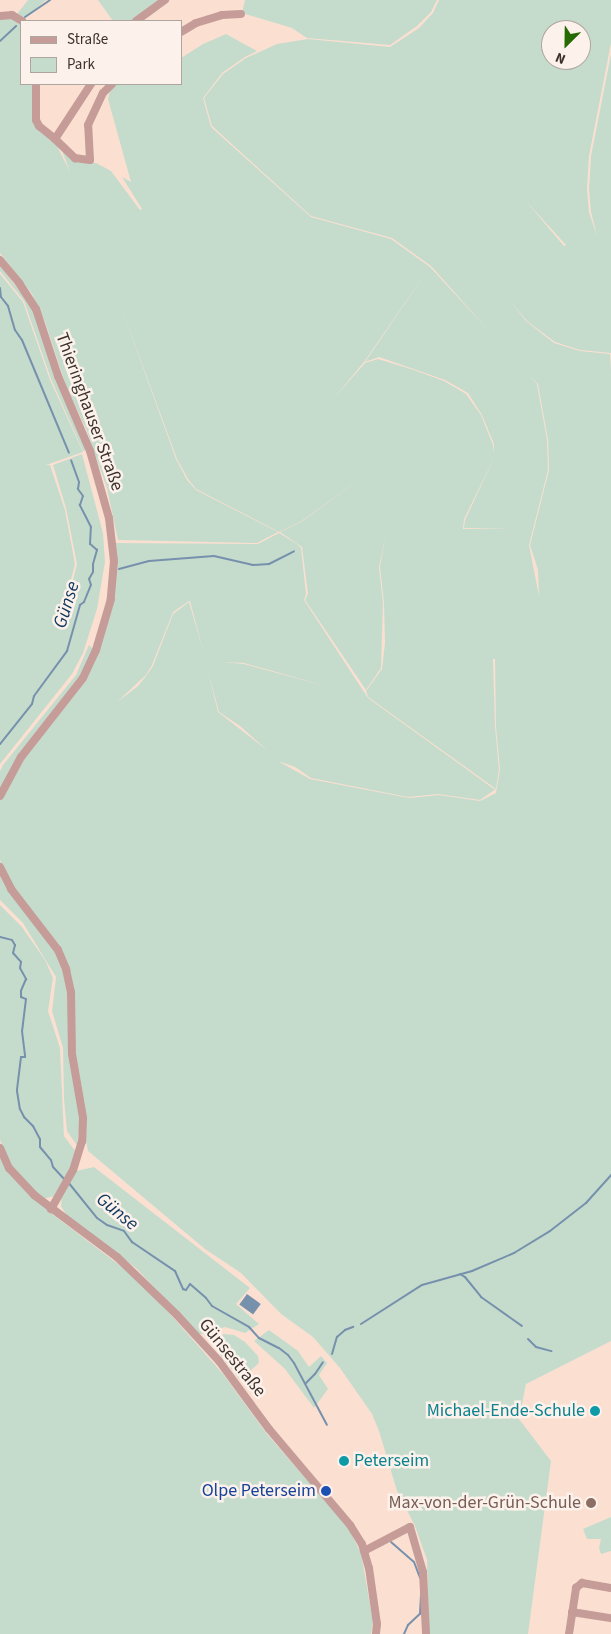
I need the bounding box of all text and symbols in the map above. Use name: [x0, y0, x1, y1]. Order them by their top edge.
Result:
legend: [20, 20, 182, 85]
north arrow: [541, 20, 591, 70]
text: Straße: [67, 29, 108, 50]
text: N: [552, 47, 569, 69]
text: Park: [67, 54, 95, 75]
street label: Thieringhauser Straße: [50, 330, 128, 494]
water label: Günse: [49, 579, 85, 631]
water label: Günse: [91, 1188, 143, 1236]
street label: Günsestraße: [194, 1314, 270, 1402]
place label: Michael-Ende-Schule: [427, 1400, 585, 1422]
marker: Michael-Ende-Schule: [589, 1405, 601, 1417]
place label: Peterseim: [354, 1450, 429, 1472]
marker: Peterseim: [338, 1455, 350, 1467]
place label: Olpe Peterseim: [202, 1480, 316, 1502]
marker: Olpe Peterseim: [320, 1485, 332, 1497]
place label: Max-von-der-Grün-Schule: [389, 1492, 581, 1514]
marker: Max-von-der-Grün-Schule: [585, 1497, 597, 1509]

